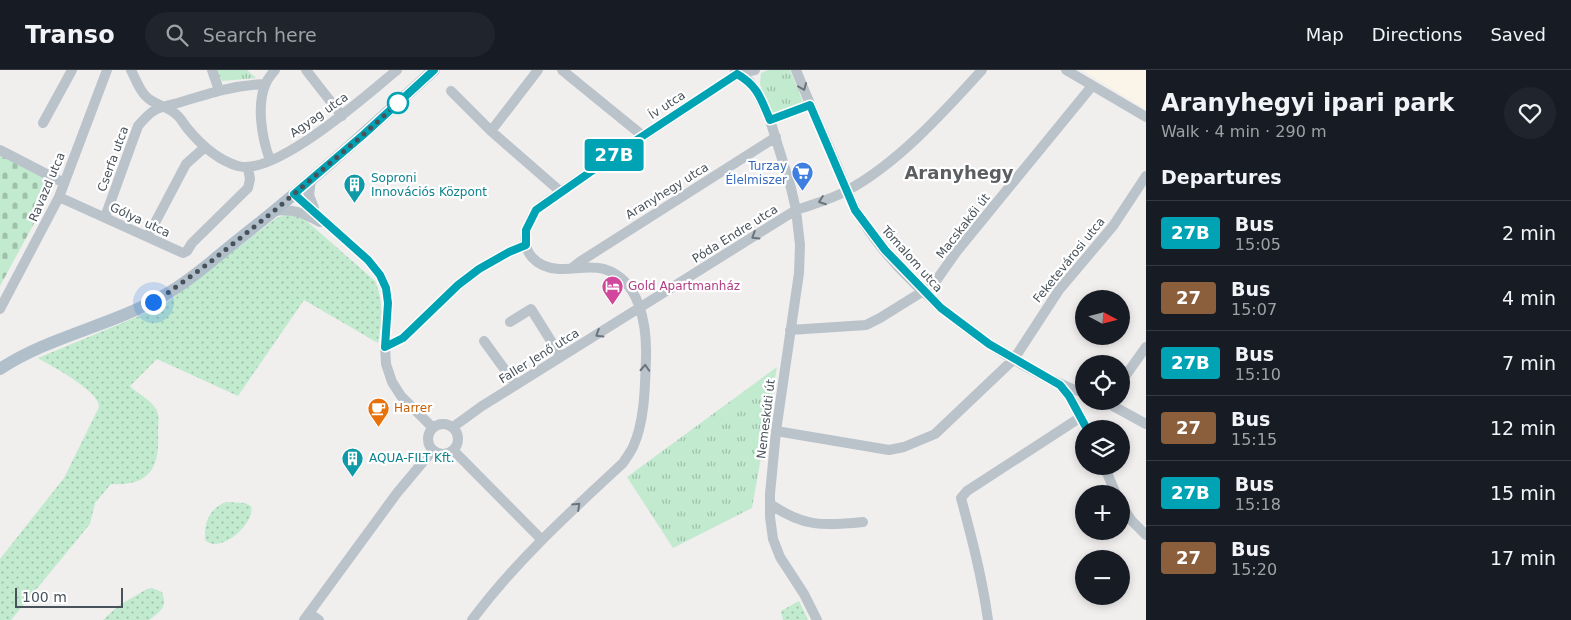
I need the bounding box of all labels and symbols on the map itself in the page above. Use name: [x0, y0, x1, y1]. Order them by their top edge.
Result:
one-way arrow: [796, 82, 807, 91]
street label: Ív utca: [646, 87, 688, 122]
street label: Agyag utca: [287, 90, 351, 140]
unlabelled marker: [387, 92, 409, 114]
street label: Cserfa utca: [95, 124, 131, 194]
line badge: 27B: [585, 139, 643, 171]
street label: Ravazd utca: [26, 150, 68, 224]
place label: Turzay Élelmiszer: [725, 159, 787, 187]
street label: Aranyhegy utca: [623, 160, 711, 222]
supermarket icon: Turzay Élelmiszer: [791, 161, 815, 192]
district label: Aranyhegy: [904, 162, 1014, 183]
place label: Soproni Innovációs Központ: [371, 171, 487, 199]
building icon: Soproni Innovációs Központ: [343, 173, 367, 204]
street label: Macskakői út: [933, 191, 993, 261]
one-way arrow: [818, 195, 827, 205]
street label: Gólya utca: [108, 200, 172, 240]
street label: Póda Endre utca: [690, 202, 780, 266]
street label: Feketevárosi utca: [1030, 215, 1108, 305]
street label: Tómalom utca: [878, 222, 945, 295]
one-way arrow: [751, 230, 760, 240]
hotel icon: Gold Apartmanház: [600, 274, 624, 305]
place label: Gold Apartmanház: [628, 279, 740, 293]
your location: [141, 290, 166, 315]
north arrow: [1075, 290, 1130, 345]
street label: Faller Jenő utca: [496, 326, 582, 386]
one-way arrow: [595, 328, 604, 338]
one-way arrow: [640, 363, 651, 371]
street label: Nemeskúti út: [754, 378, 778, 460]
cafe icon: Harrer: [366, 396, 390, 427]
place label: Harrer: [394, 401, 432, 415]
building icon: AQUA-FILT Kft.: [341, 446, 365, 477]
place label: AQUA-FILT Kft.: [369, 451, 455, 465]
one-way arrow: [571, 503, 580, 512]
scale bar: [15, 585, 122, 608]

